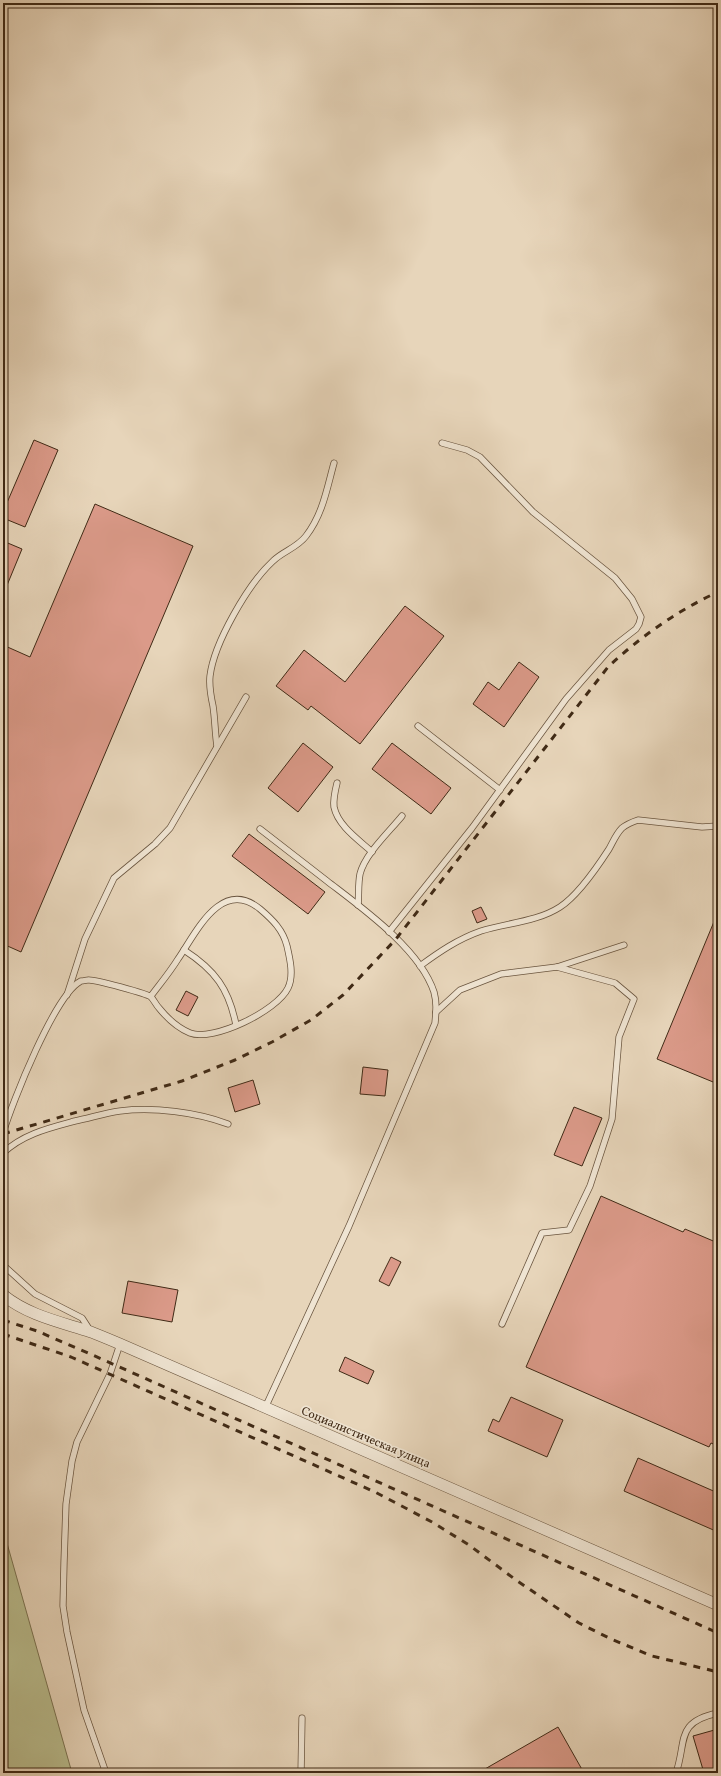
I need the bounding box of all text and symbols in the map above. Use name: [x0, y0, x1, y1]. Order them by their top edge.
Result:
street label: Социалистическая улица: [298, 1403, 433, 1472]

